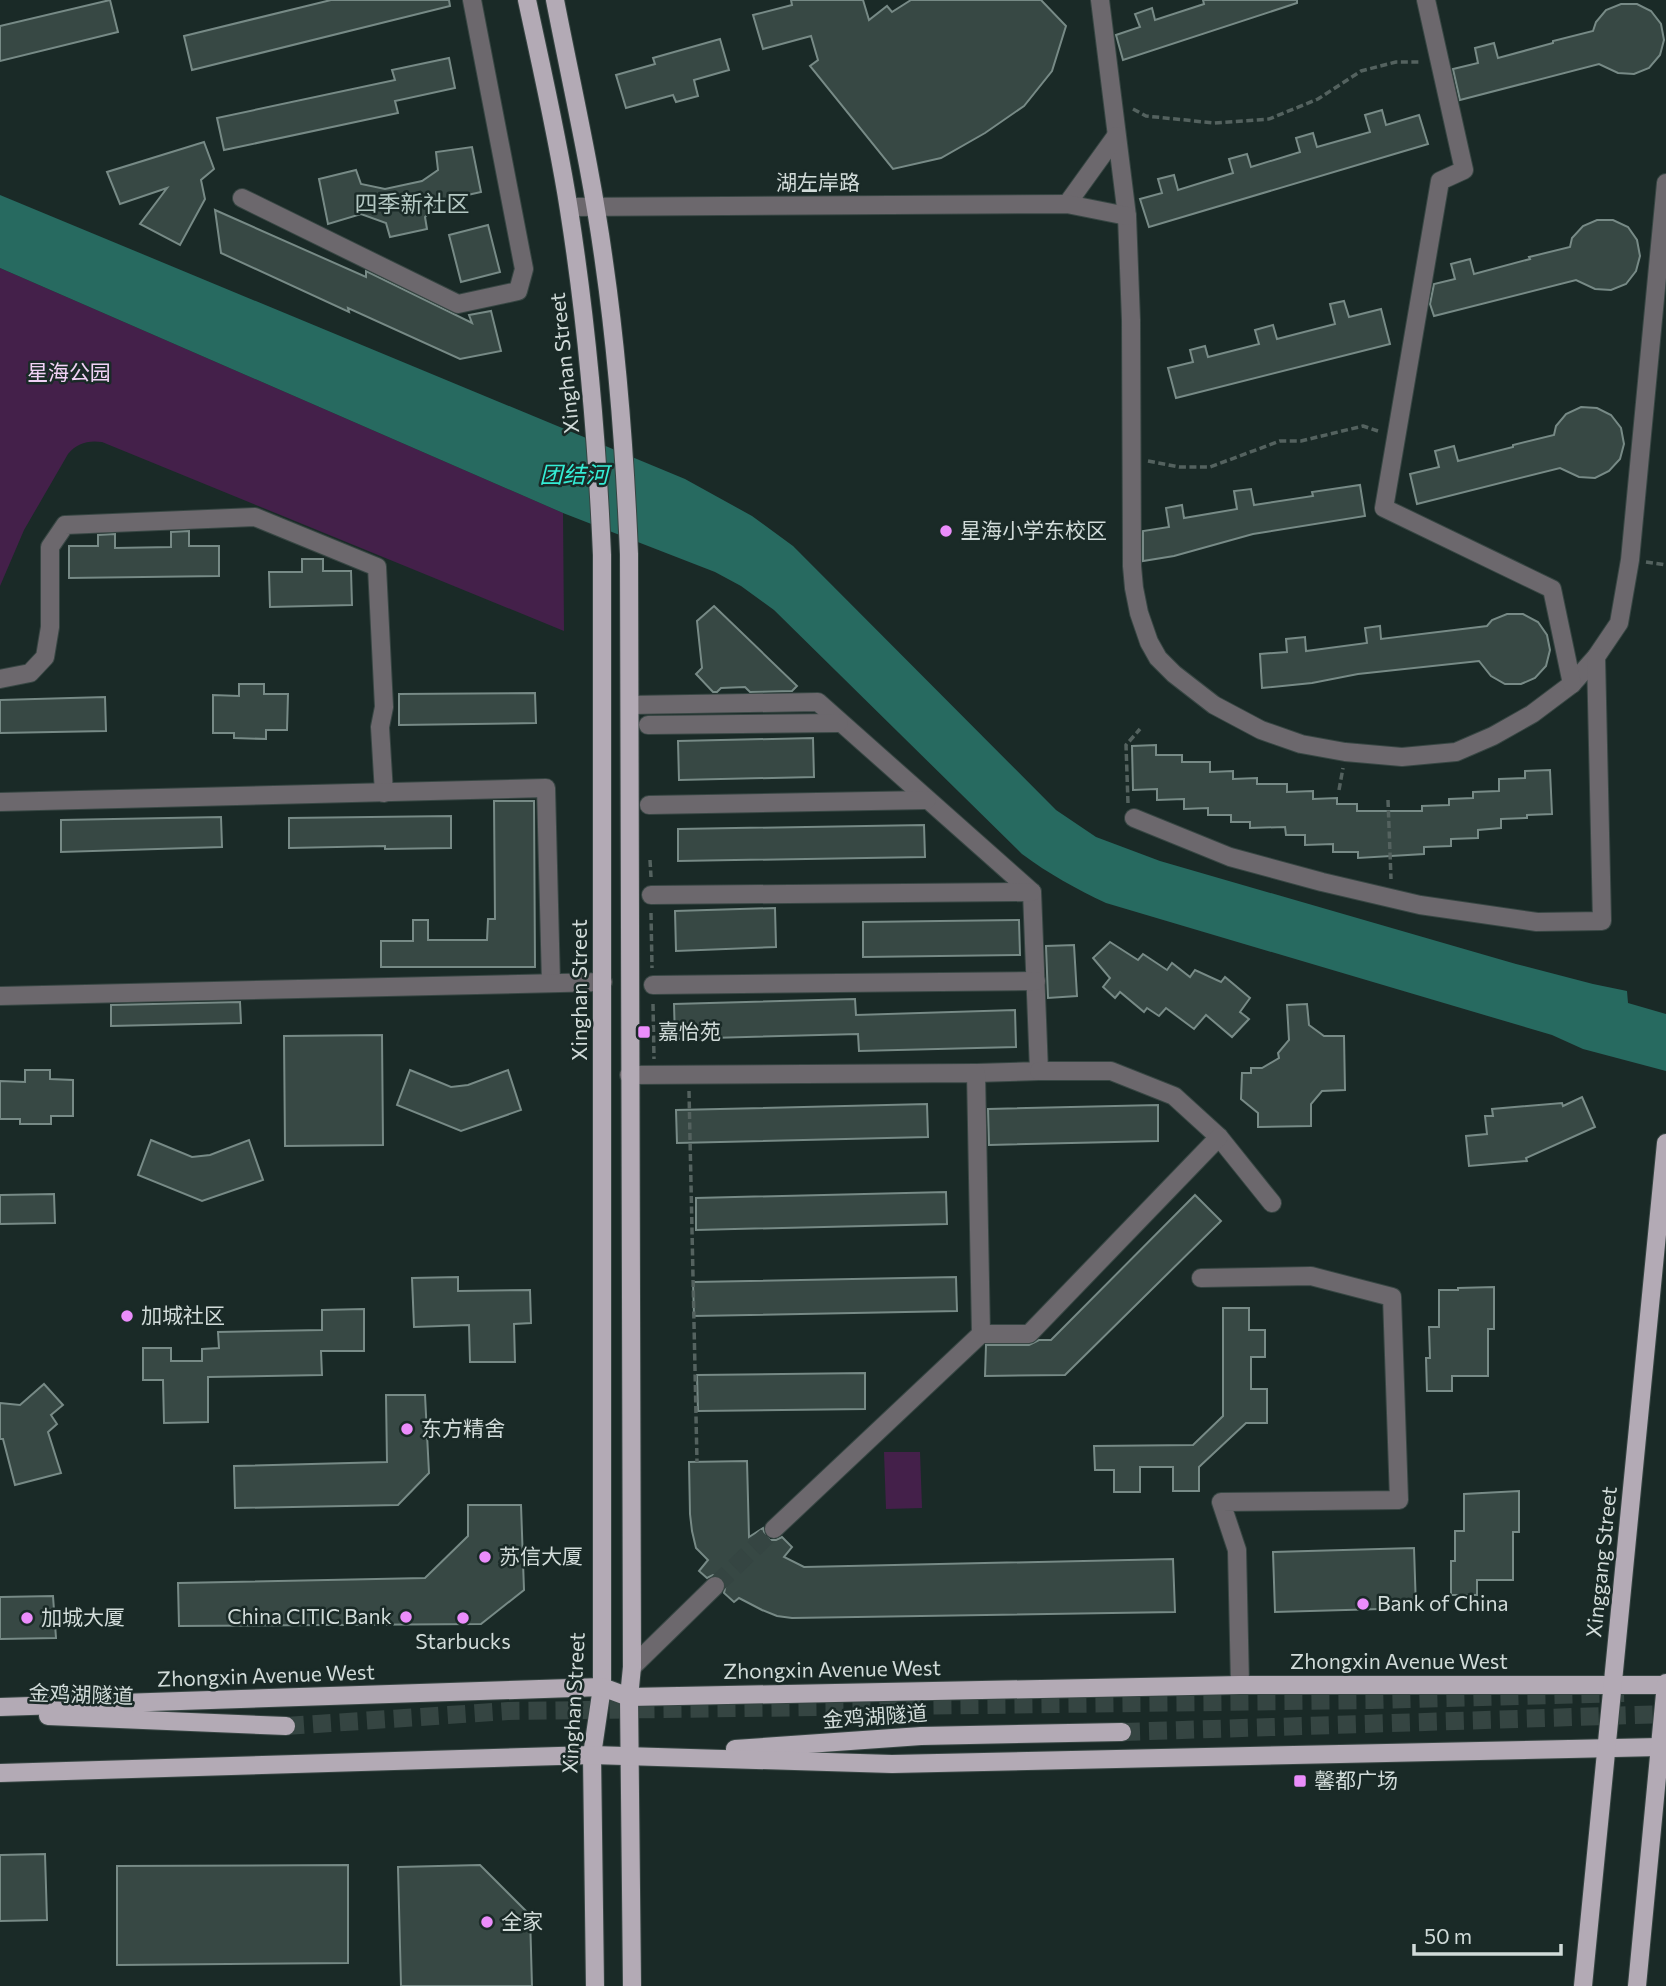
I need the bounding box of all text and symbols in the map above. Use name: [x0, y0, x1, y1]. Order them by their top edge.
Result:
street label: 湖左岸路: [776, 169, 860, 194]
district label: 四季新社区: [355, 189, 470, 217]
street label: Xinghan Street: [544, 291, 583, 435]
park label: 星海公园: [27, 359, 111, 384]
water label: 团结河: [540, 460, 613, 488]
place label: 星海小学东校区: [960, 517, 1107, 542]
marker: 星海小学东校区: [938, 523, 954, 539]
street label: Xinghan Street: [566, 919, 591, 1061]
place label: 嘉怡苑: [658, 1018, 721, 1043]
marker: 嘉怡苑: [636, 1024, 652, 1040]
place label: 加城社区: [141, 1302, 225, 1327]
marker: 加城社区: [119, 1308, 135, 1324]
place label: 东方精舍: [421, 1415, 505, 1440]
marker: 东方精舍: [399, 1421, 415, 1437]
street label: Xinggang Street: [1580, 1485, 1621, 1639]
place label: 苏信大厦: [499, 1543, 583, 1568]
marker: 苏信大厦: [477, 1549, 493, 1565]
place label: Bank of China: [1377, 1590, 1509, 1615]
marker: Bank of China: [1355, 1596, 1371, 1612]
place label: China CITIC Bank: [227, 1603, 392, 1628]
place label: 加城大厦: [41, 1604, 125, 1629]
marker: China CITIC Bank: [398, 1609, 414, 1625]
marker: 加城大厦: [19, 1610, 35, 1626]
marker: Starbucks: [455, 1610, 471, 1626]
place label: Starbucks: [415, 1628, 511, 1653]
street label: Xinghan Street: [556, 1632, 589, 1774]
street label: Zhongxin Avenue West: [1290, 1648, 1508, 1673]
street label: Zhongxin Avenue West: [723, 1654, 941, 1683]
street label: Zhongxin Avenue West: [157, 1658, 375, 1691]
street label: 金鸡湖隧道: [28, 1679, 134, 1708]
street label: 金鸡湖隧道: [822, 1699, 928, 1732]
place label: 馨都广场: [1314, 1767, 1398, 1792]
marker: 馨都广场: [1292, 1773, 1308, 1789]
place label: 全家: [501, 1908, 543, 1933]
scale bar: [1414, 1912, 1561, 1956]
marker: 全家: [479, 1914, 495, 1930]
text: 50 m: [1424, 1923, 1472, 1948]

